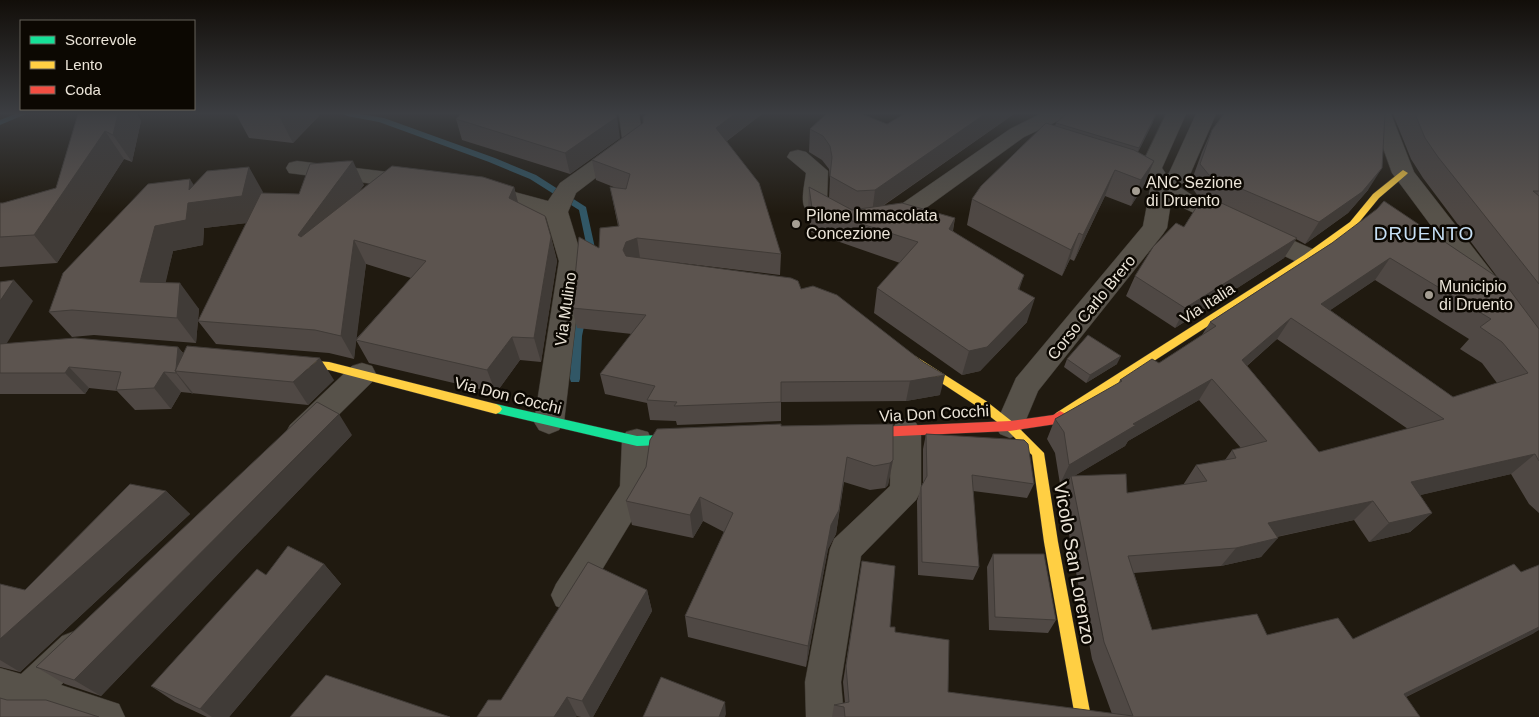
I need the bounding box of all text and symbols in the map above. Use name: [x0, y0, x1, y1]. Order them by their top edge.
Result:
legend: [20, 20, 195, 110]
text: Scorrevole: [65, 31, 137, 48]
text: Lento: [65, 56, 103, 73]
text: Coda: [65, 81, 102, 98]
place label: ANC Sezione di Druento: [1146, 174, 1242, 209]
marker: ANC Sezione di Druento: [1130, 185, 1142, 197]
place label: Pilone Immacolata Concezione: [806, 207, 938, 242]
marker: Pilone Immacolata Concezione: [790, 218, 802, 230]
district label: DRUENTO: [1374, 223, 1474, 244]
street label: Corso Carlo Brero: [1044, 252, 1139, 363]
street label: Via Mulino: [552, 271, 579, 347]
place label: Municipio di Druento: [1439, 278, 1513, 313]
street label: Via Italia: [1177, 280, 1238, 327]
marker: Municipio di Druento: [1423, 289, 1435, 301]
street label: Via Don Cocchi: [452, 374, 563, 417]
street label: Via Don Cocchi: [879, 402, 989, 425]
street label: Vicolo San Lorenzo: [1050, 480, 1099, 646]

